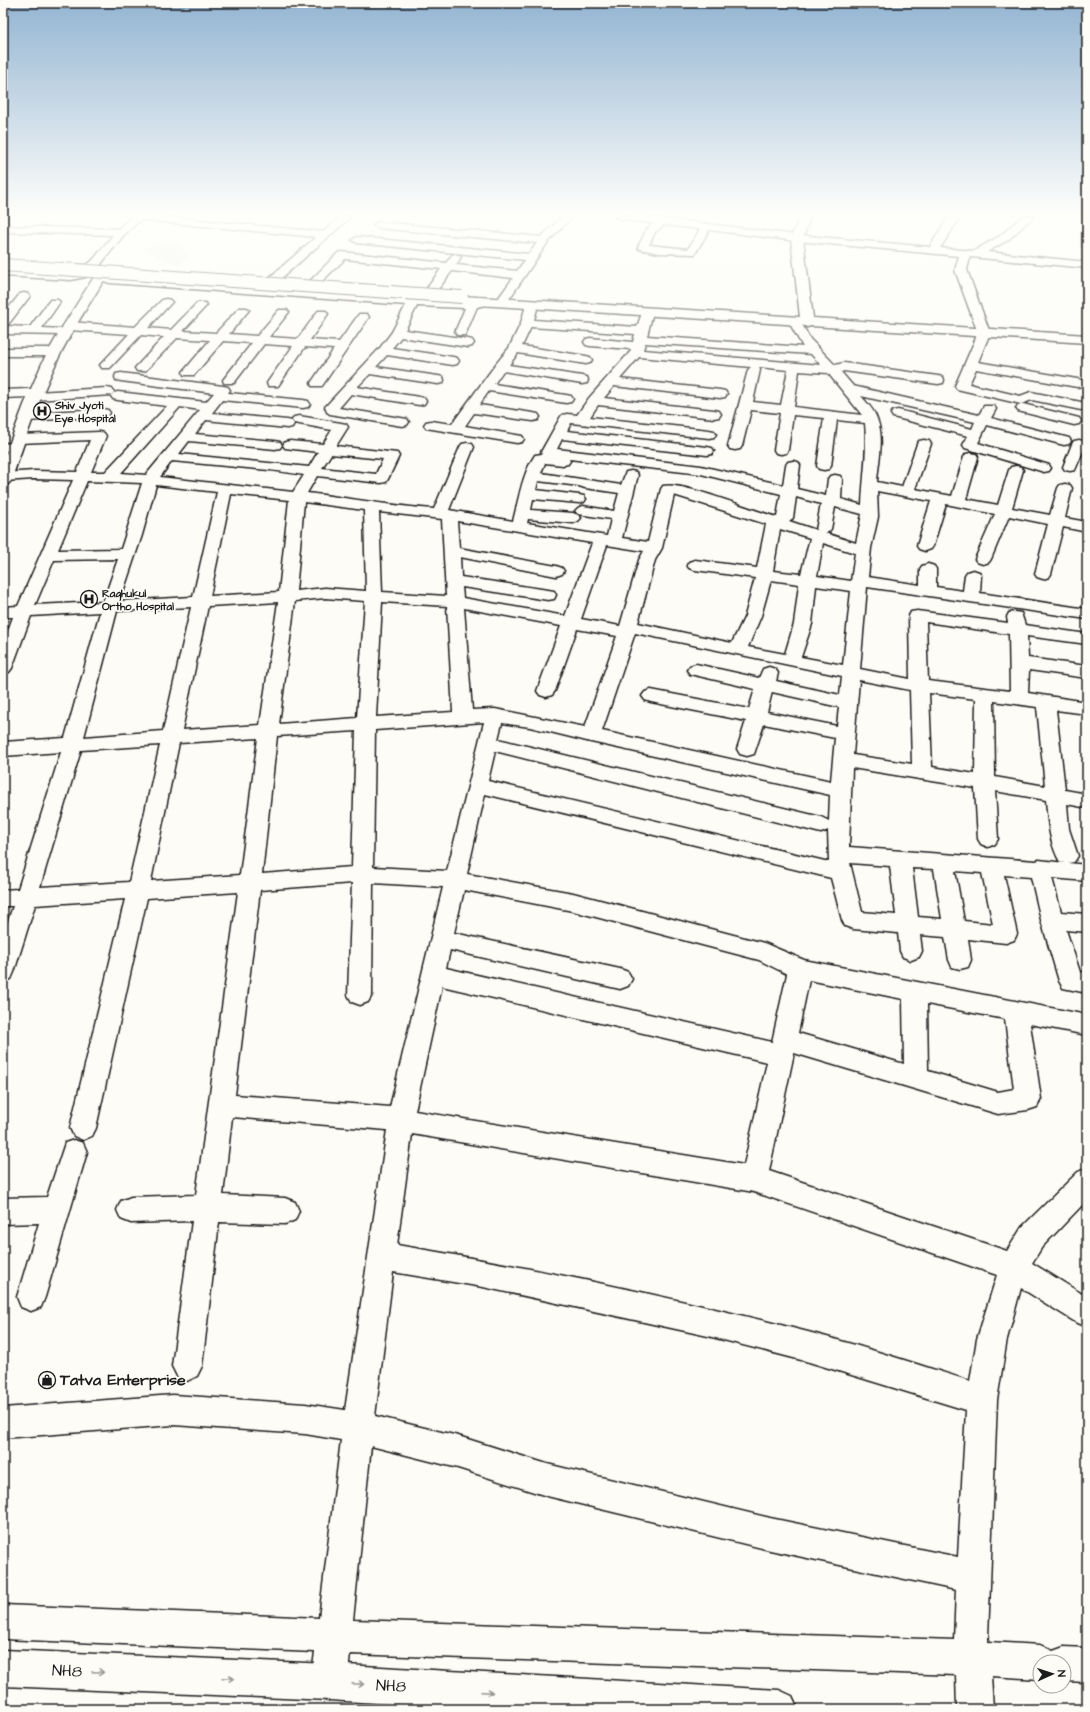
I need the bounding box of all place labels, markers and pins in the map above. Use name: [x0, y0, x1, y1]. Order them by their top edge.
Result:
place label: Shiv Jyoti Eye Hospital: [54, 398, 116, 428]
hospital icon: Shiv Jyoti Eye Hospital: [32, 401, 52, 421]
place label: Raghukul Ortho Hospital: [102, 586, 174, 615]
hospital icon: Raghukul Ortho Hospital: [79, 589, 99, 609]
place label: Tatva Enterprise: [59, 1369, 186, 1391]
shop icon: Tatva Enterprise: [37, 1370, 57, 1390]

